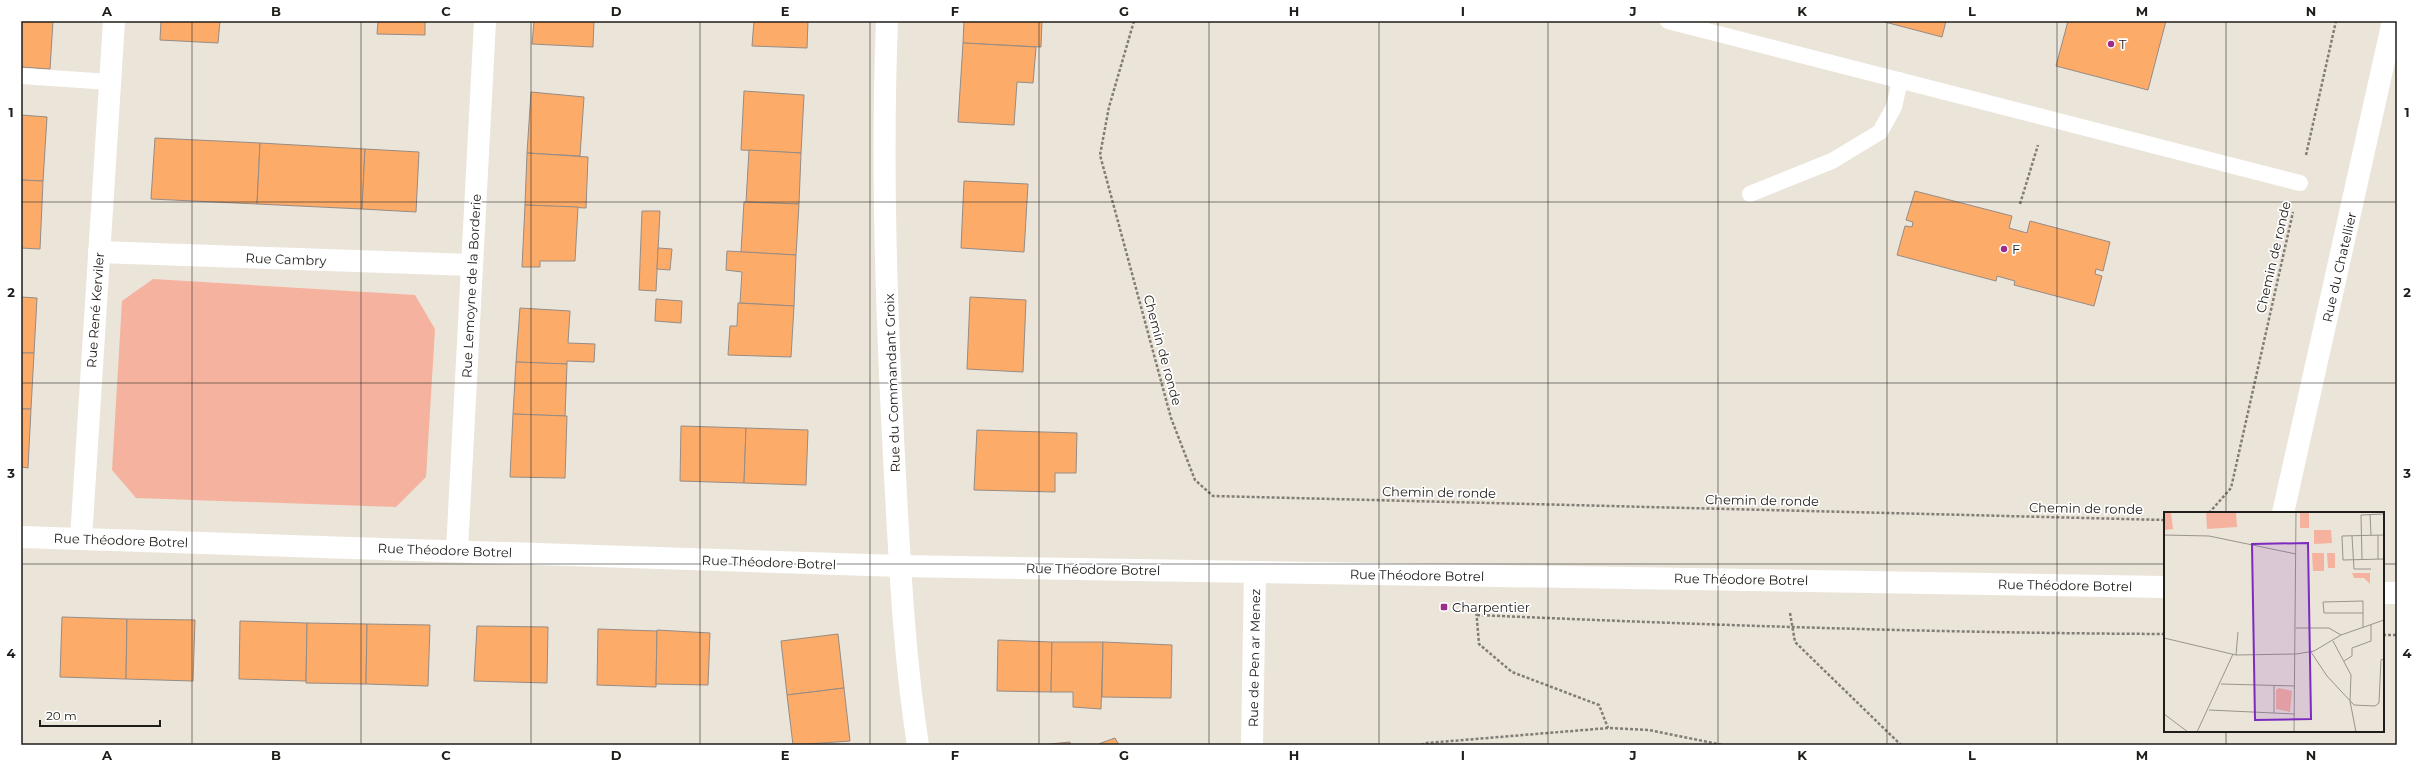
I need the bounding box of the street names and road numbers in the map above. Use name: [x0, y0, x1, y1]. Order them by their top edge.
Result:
street label: Rue Lemoyne de la Borderie: [458, 193, 484, 379]
street label: Chemin de ronde: [2252, 199, 2294, 314]
street label: Rue du Chatellier: [2319, 210, 2359, 324]
street label: Rue Cambry: [245, 250, 328, 268]
street label: Rue René Kerviler: [83, 252, 107, 368]
street label: Rue du Commandant Groix: [881, 293, 903, 473]
street label: Chemin de ronde: [1141, 293, 1186, 407]
street label: Chemin de ronde: [1382, 483, 1496, 501]
street label: Chemin de ronde: [1705, 491, 1819, 509]
street label: Chemin de ronde: [2029, 499, 2143, 517]
street label: Rue Théodore Botrel: [53, 530, 189, 550]
street label: Rue Théodore Botrel: [377, 540, 513, 560]
street label: Rue Théodore Botrel: [701, 552, 837, 572]
street label: Rue Théodore Botrel: [1026, 560, 1160, 578]
street label: Rue Théodore Botrel: [1350, 566, 1484, 584]
street label: Rue Théodore Botrel: [1674, 570, 1808, 588]
street label: Rue Théodore Botrel: [1998, 576, 2132, 594]
street label: Rue de Pen ar Menez: [1245, 588, 1263, 727]

